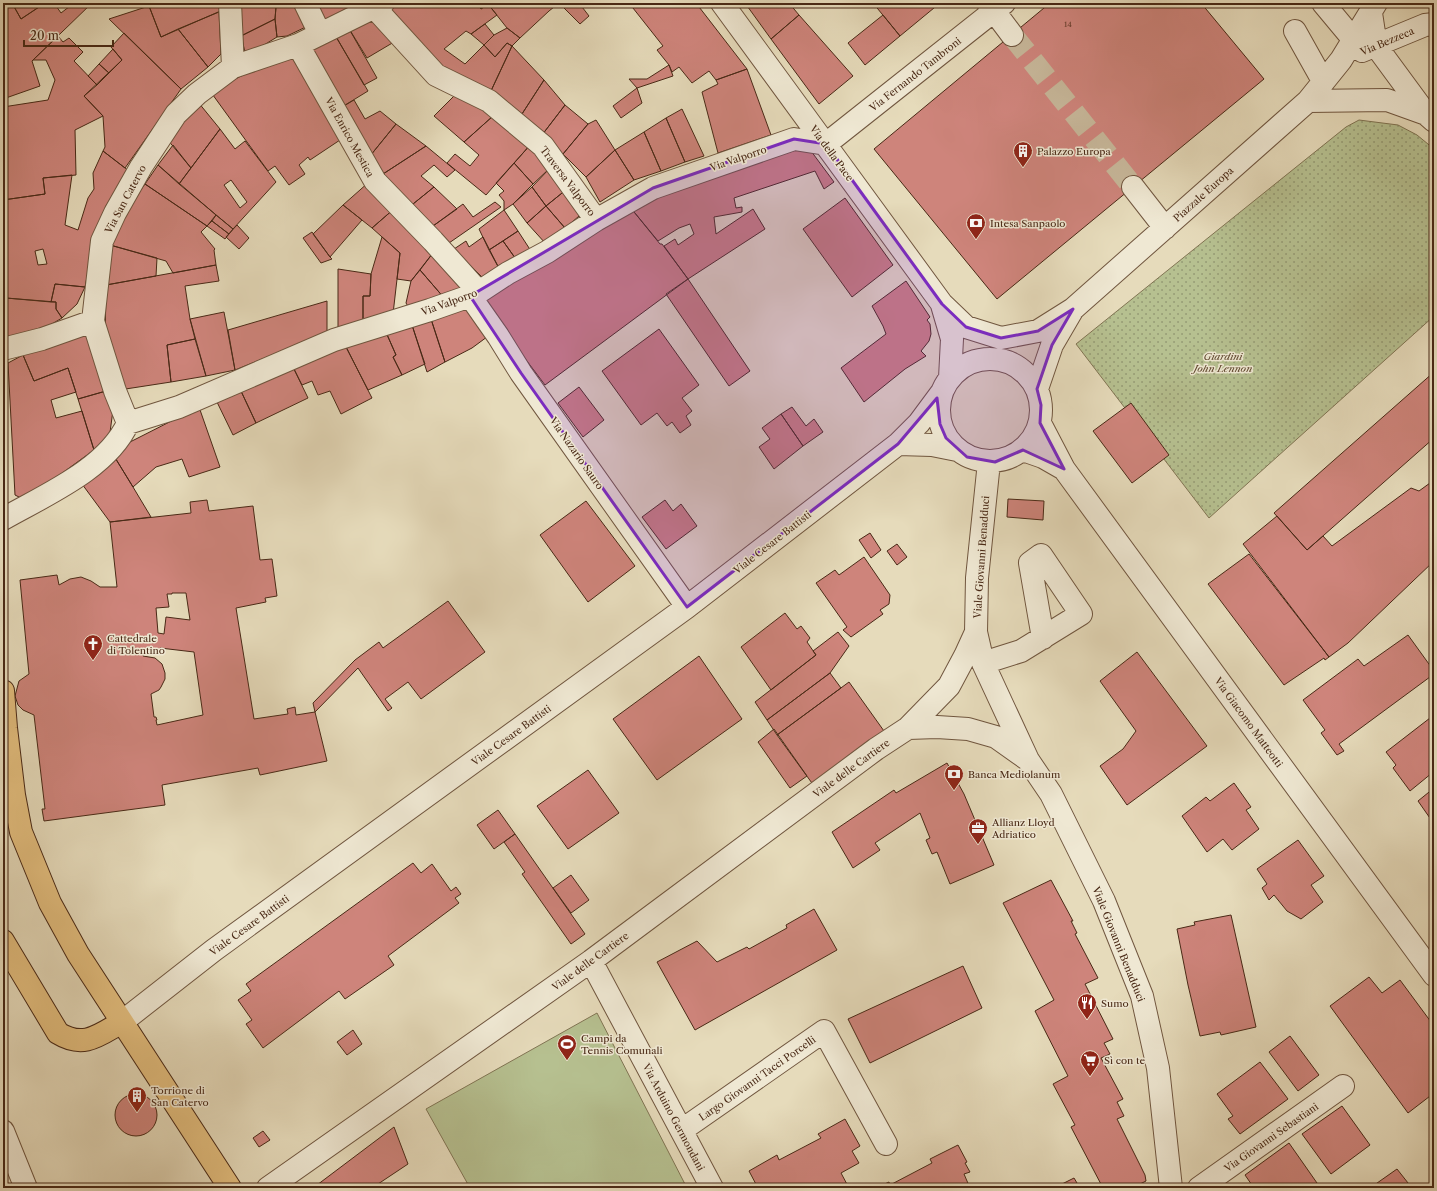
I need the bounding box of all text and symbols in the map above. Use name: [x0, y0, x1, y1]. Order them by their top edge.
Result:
house number: 14: [1064, 19, 1072, 29]
scale bar: [24, 22, 113, 48]
street label: Via Bezzeca: [1357, 24, 1417, 59]
text: 20 m: [30, 28, 59, 43]
street label: Via Fernando Tambroni: [866, 34, 964, 115]
street label: Via Enrico Mestica: [322, 94, 377, 180]
street label: Via della Pace: [806, 122, 857, 184]
building icon: Palazzo Europa: [1012, 140, 1034, 168]
street label: Via Valporro: [707, 143, 768, 175]
street label: Traversa Valporro: [537, 144, 598, 219]
place label: Palazzo Europa: [1037, 145, 1112, 158]
street label: Via San Catervo: [101, 163, 149, 237]
street label: Piazzale Europa: [1171, 163, 1237, 225]
bank icon: Intesa Sanpaolo: [965, 212, 987, 240]
place label: Intesa Sanpaolo: [990, 217, 1065, 230]
street label: Via Valporro: [418, 286, 479, 319]
park label: Giardini John Lennon: [1191, 350, 1252, 375]
street label: Via Nazario Sauro: [546, 414, 606, 492]
street label: Viale Giovanni Benadduci: [971, 495, 992, 620]
street label: Viale Cesare Battisti: [730, 508, 814, 577]
place label: Cattedrale di Tolentino: [107, 632, 165, 657]
church icon: Cattedrale di Tolentino: [82, 633, 104, 661]
street label: Via Giacomo Matteotti: [1211, 674, 1286, 770]
street label: Viale Cesare Battisti: [468, 702, 554, 769]
street label: Viale delle Cartiere: [810, 736, 893, 801]
bank icon: Banca Mediolanum: [943, 763, 965, 791]
place label: Banca Mediolanum: [968, 768, 1061, 781]
place label: Allianz Lloyd Adriatico: [991, 816, 1055, 841]
office icon: Allianz Lloyd Adriatico: [967, 817, 989, 845]
street label: Viale Giovanni Benadduci: [1089, 884, 1148, 1004]
street label: Viale Cesare Battisti: [206, 892, 292, 959]
street label: Viale delle Cartiere: [549, 929, 632, 994]
restaurant icon: Sumo: [1076, 992, 1098, 1020]
place label: Sumo: [1101, 997, 1129, 1010]
place label: Campi da Tennis Comunali: [581, 1032, 663, 1057]
sports icon: Campi da Tennis Comunali: [556, 1033, 578, 1061]
street label: Largo Giovanni Tacci Porcelli: [696, 1033, 818, 1124]
supermarket icon: Sì con te: [1079, 1049, 1101, 1077]
place label: Sì con te: [1104, 1054, 1146, 1067]
street label: Via Arduino Germondani: [639, 1060, 707, 1173]
place label: Torrione di San Catervo: [151, 1084, 209, 1109]
building icon: Torrione di San Catervo: [126, 1085, 148, 1113]
street label: Via Giovanni Sebastiani: [1221, 1100, 1321, 1175]

